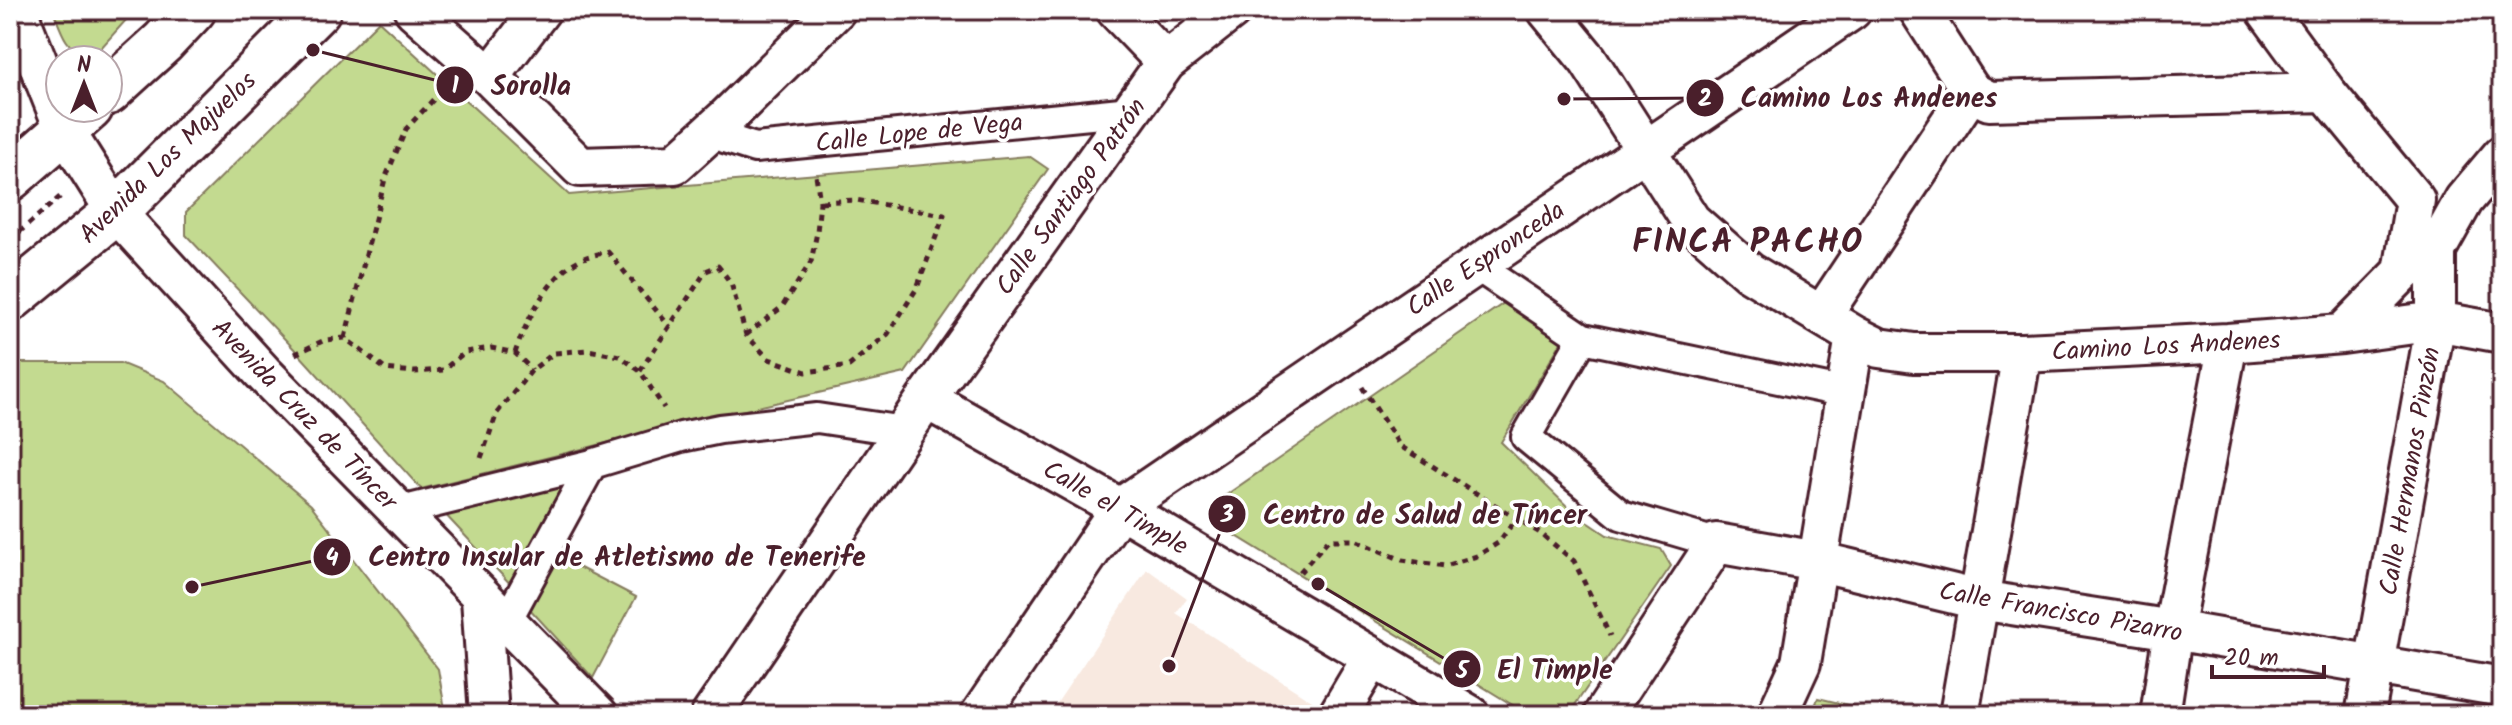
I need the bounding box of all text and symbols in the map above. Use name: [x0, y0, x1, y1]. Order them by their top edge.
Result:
north arrow: [44, 44, 124, 124]
text: N: [77, 49, 91, 84]
callout: Sorolla: [435, 59, 588, 111]
street label: Avenida Los Majuelos: [70, 62, 267, 255]
text: Sorolla: [491, 65, 571, 110]
text: 1: [451, 67, 459, 106]
callout: Camino Los Andenes: [1685, 72, 2013, 124]
text: Camino Los Andenes: [1741, 77, 1997, 122]
text: 2: [1698, 80, 1712, 119]
street label: Calle Santiago Patrón: [985, 89, 1158, 305]
street label: Calle Lope de Vega: [813, 102, 1025, 166]
street label: Calle Espronceda: [1398, 191, 1574, 329]
district label: FINCA PACHO: [1632, 216, 1864, 270]
street label: Avenida Cruz de Tíncer: [200, 310, 408, 522]
street label: Camino Los Andenes: [2051, 320, 2282, 374]
street label: Calle Hermanos Pinzón: [2368, 344, 2453, 599]
street label: Calle el Timple: [1034, 450, 1196, 568]
callout: Centro de Salud de Tíncer: [1207, 488, 1603, 540]
text: Centro de Salud de Tíncer: [1263, 494, 1589, 539]
text: 3: [1219, 496, 1234, 535]
callout: Centro Insular de Atletismo de Tenerife: [312, 531, 881, 583]
text: Centro Insular de Atletismo de Tenerife: [368, 536, 866, 581]
text: 4: [325, 539, 339, 578]
street label: Calle Francisco Pizarro: [1936, 571, 2186, 655]
scale bar: [2212, 629, 2324, 679]
text: 20 m: [2224, 639, 2279, 678]
callout: El Timple: [1442, 643, 1629, 695]
text: El Timple: [1497, 649, 1613, 694]
text: 5: [1455, 652, 1470, 691]

